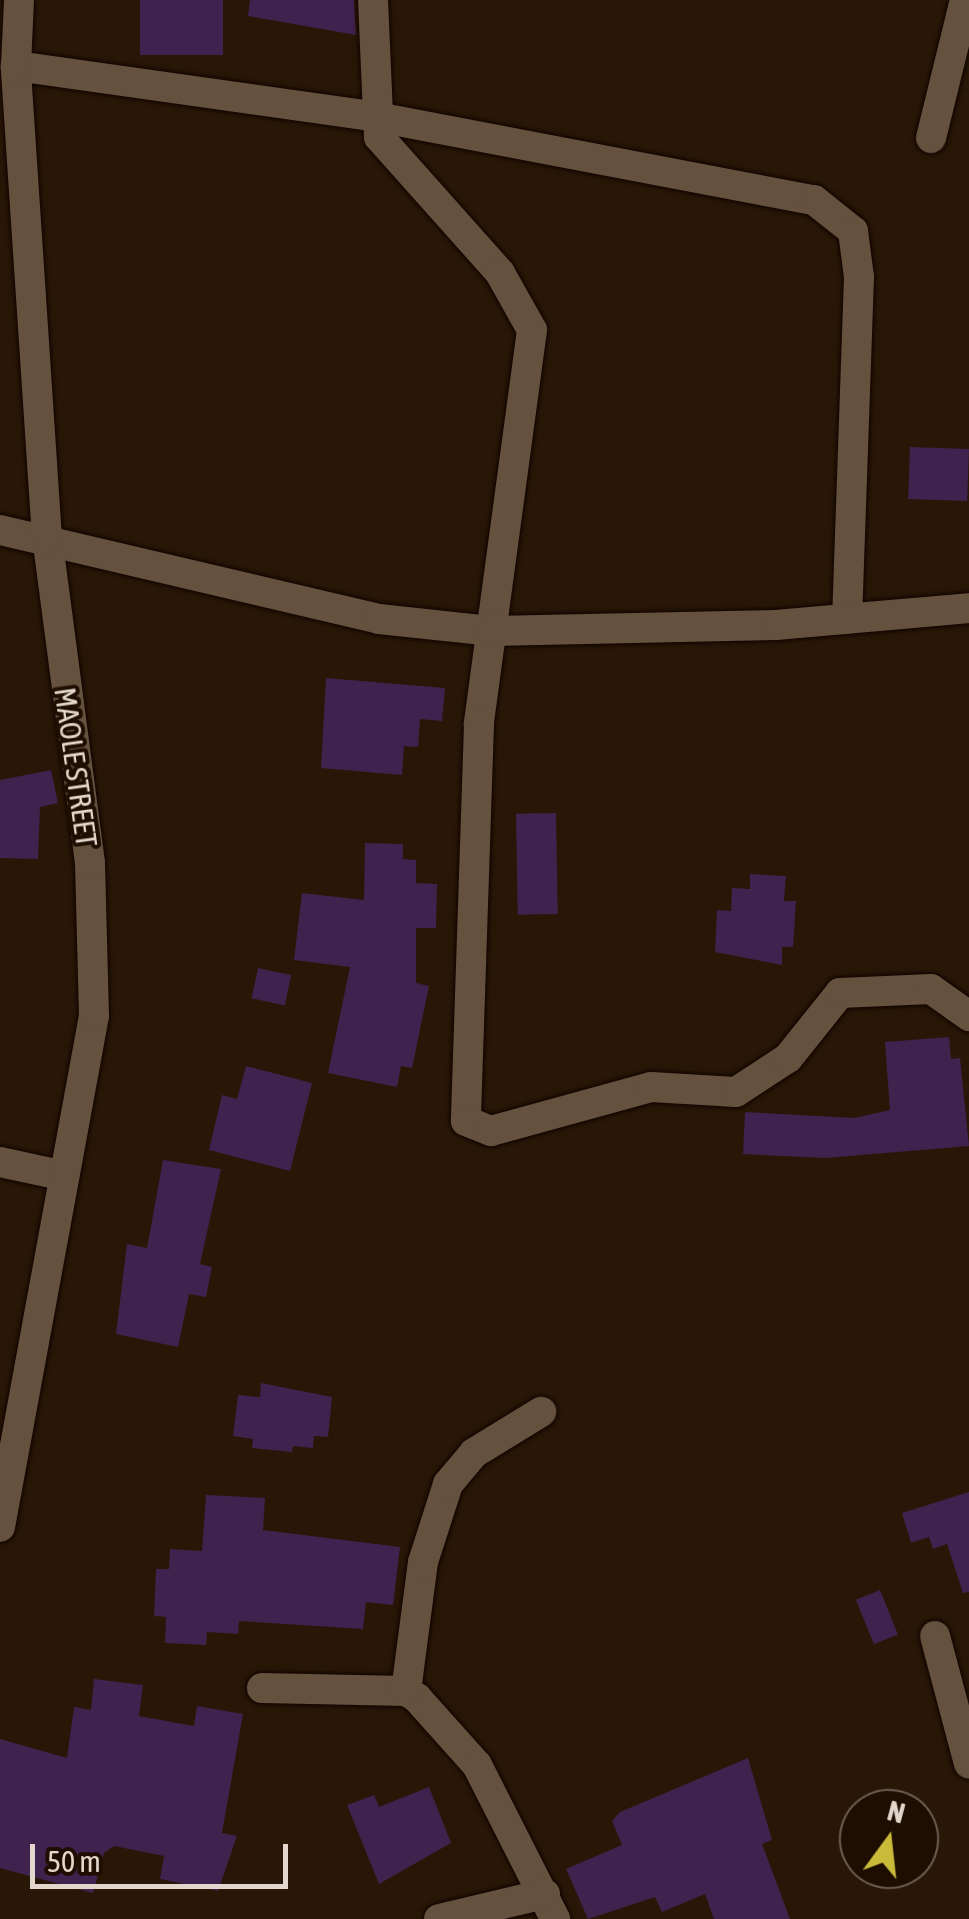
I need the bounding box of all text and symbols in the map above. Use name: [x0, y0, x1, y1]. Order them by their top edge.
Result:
street label: MAOLE STREET: [47, 685, 105, 849]
north arrow: [839, 1789, 939, 1889]
text: N: [884, 1794, 908, 1830]
scale bar: [35, 1824, 292, 1886]
text: 50 m: [47, 1844, 101, 1878]

